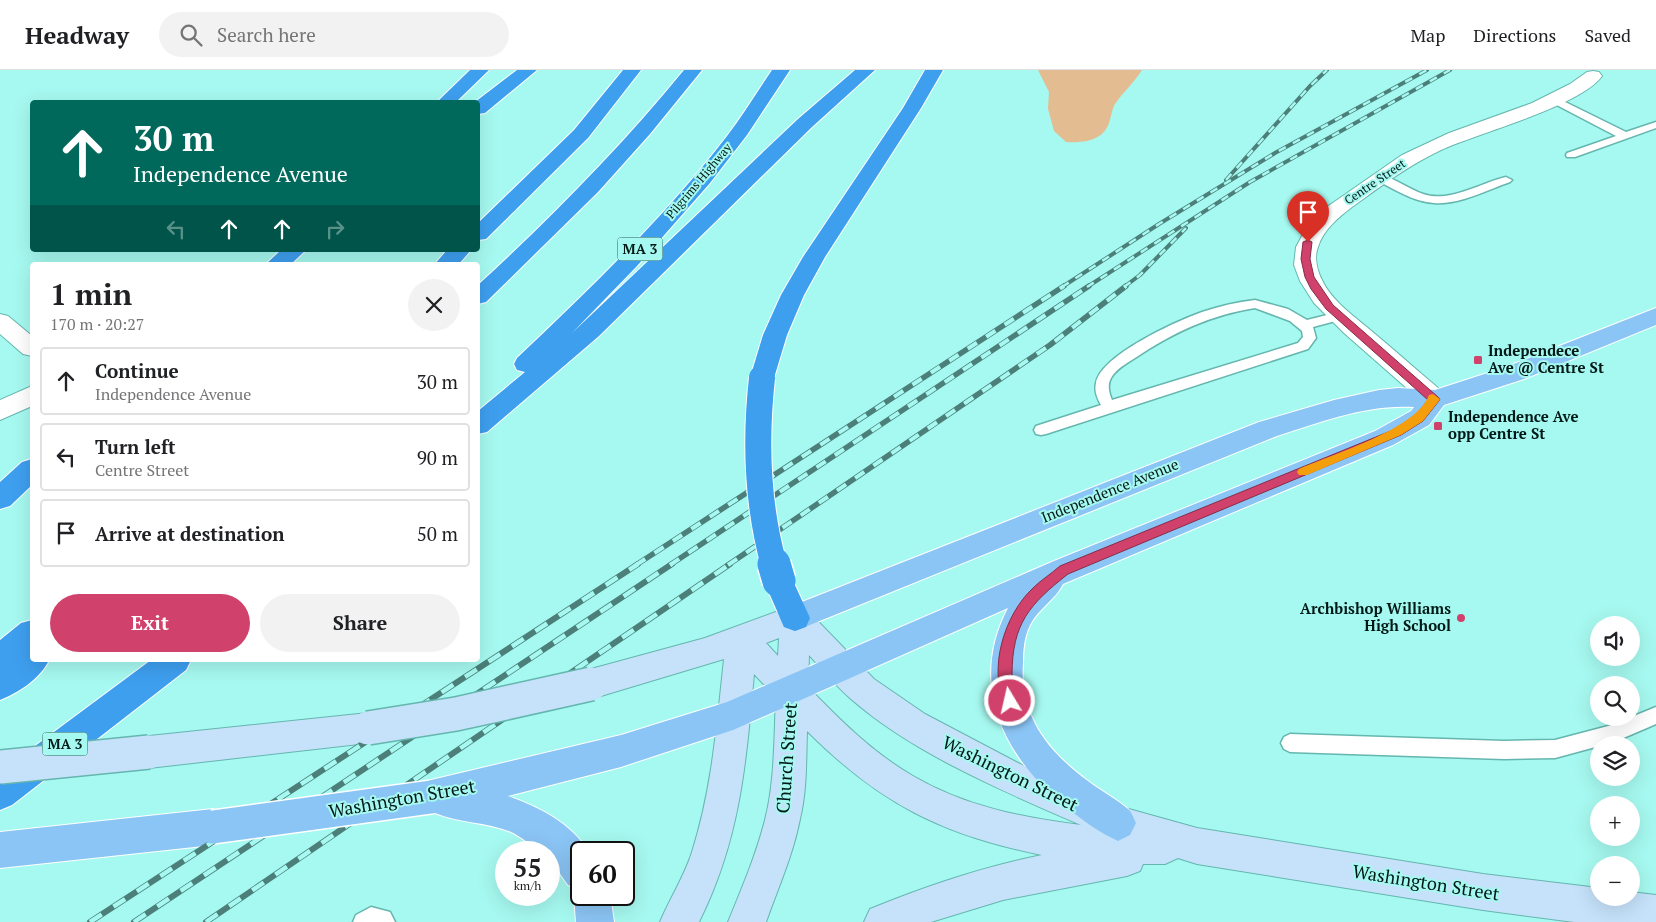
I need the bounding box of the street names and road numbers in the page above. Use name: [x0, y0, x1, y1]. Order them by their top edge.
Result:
street label: Pilgrims Highway: [663, 139, 735, 221]
street label: Centre Street: [1341, 155, 1409, 208]
road number: MA 3: [618, 238, 662, 260]
street label: Independence Avenue: [1038, 453, 1181, 527]
street label: Church Street: [770, 702, 802, 814]
street label: Washington Street: [938, 730, 1083, 817]
road number: MA 3: [42, 732, 88, 756]
street label: Washington Street: [327, 773, 477, 823]
street label: Washington Street: [1351, 859, 1502, 906]

